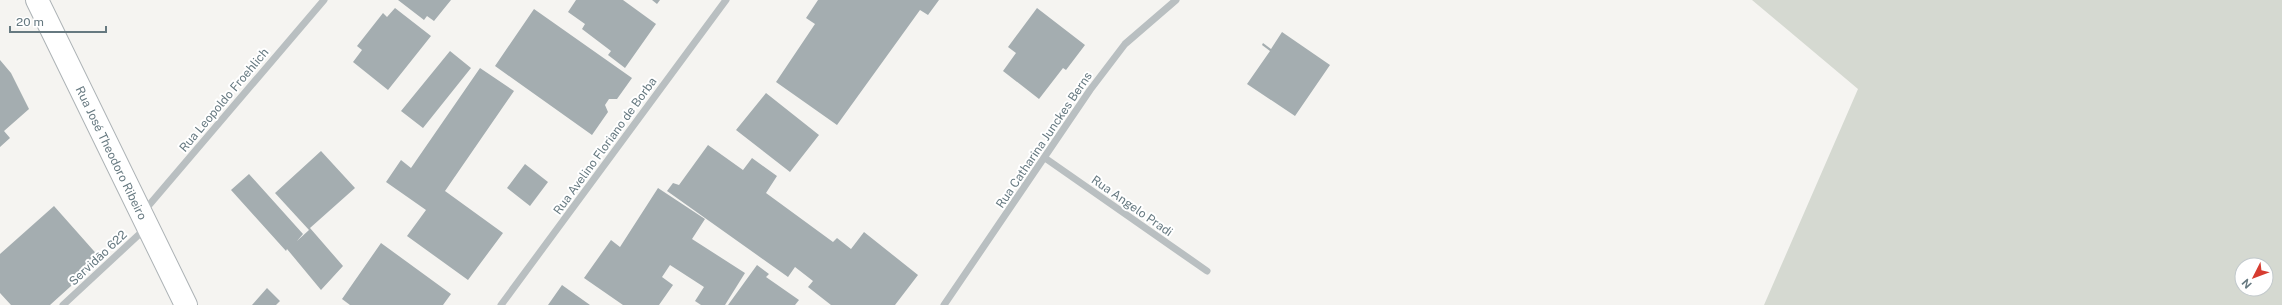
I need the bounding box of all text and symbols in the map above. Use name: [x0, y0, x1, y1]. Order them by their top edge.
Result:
scale bar: [10, 8, 106, 34]
text: 20 m: [16, 15, 44, 29]
street label: Rua Leopoldo Froehlich: [177, 45, 272, 155]
street label: Rua Catharina Junckes Berns: [993, 69, 1095, 211]
street label: Rua Avelino Floriano de Borba: [550, 75, 660, 217]
street label: Rua José Theodoro Ribeiro: [73, 84, 150, 222]
street label: Rua Angelo Pradi: [1089, 173, 1175, 239]
street label: Servidão 622: [66, 228, 130, 288]
north arrow: [2234, 257, 2274, 297]
text: N: [2239, 276, 2254, 291]

